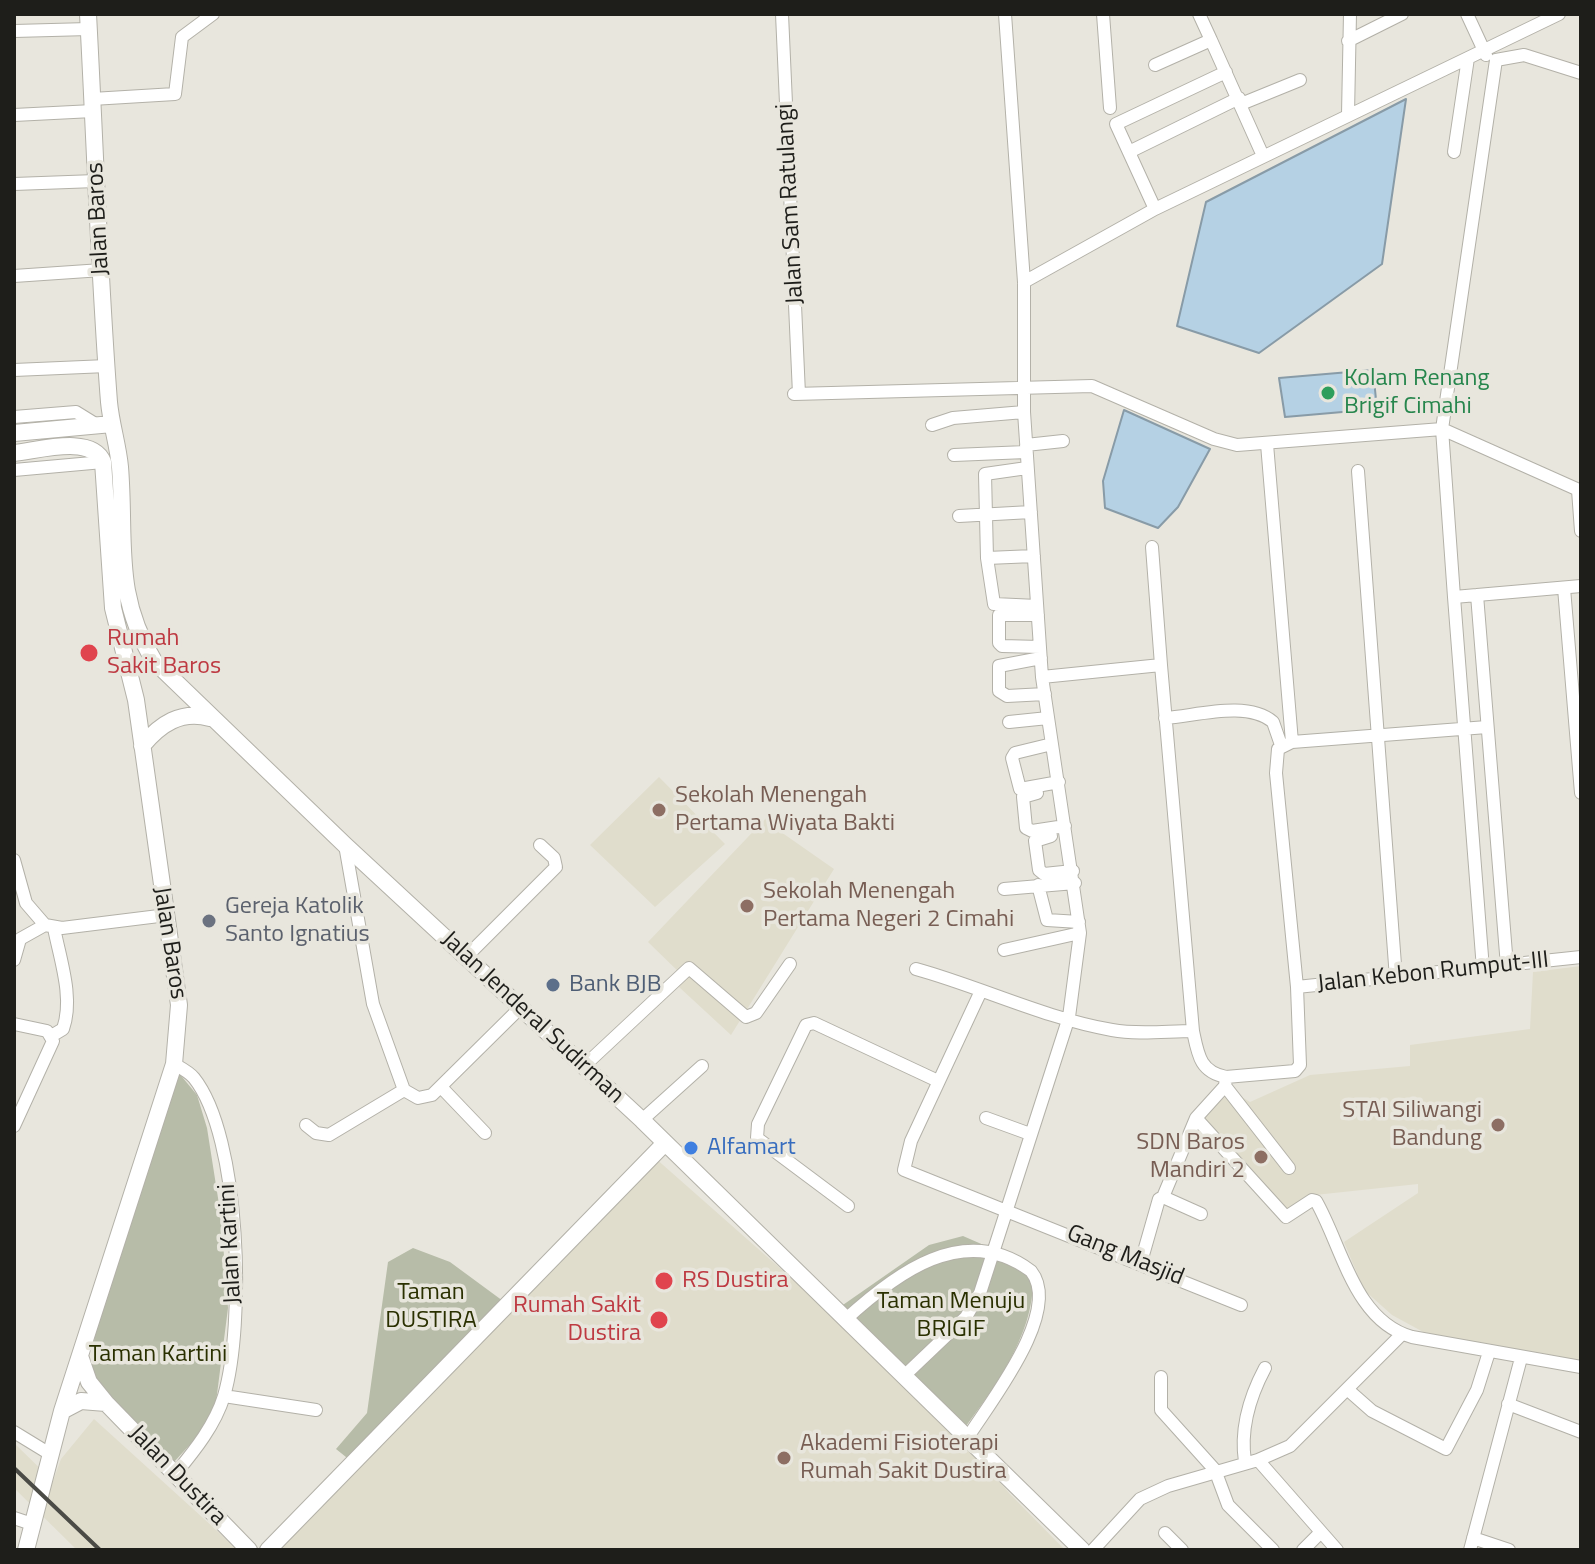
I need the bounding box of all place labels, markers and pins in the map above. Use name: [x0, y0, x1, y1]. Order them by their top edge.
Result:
place label: Kolam Renang Brigif Cimahi: [1344, 365, 1490, 421]
marker: Kolam Renang Brigif Cimahi: [1319, 384, 1337, 402]
place label: Rumah Sakit Baros: [107, 625, 221, 681]
marker: Rumah Sakit Baros: [78, 642, 100, 664]
place label: Sekolah Menengah Pertama Wiyata Bakti: [675, 782, 895, 838]
marker: Sekolah Menengah Pertama Wiyata Bakti: [650, 801, 668, 819]
place label: Sekolah Menengah Pertama Negeri 2 Cimahi: [763, 878, 1014, 934]
place label: Gereja Katolik Santo Ignatius: [225, 893, 370, 949]
marker: Sekolah Menengah Pertama Negeri 2 Cimahi: [738, 897, 756, 915]
marker: Gereja Katolik Santo Ignatius: [200, 912, 218, 930]
place label: Bank BJB: [569, 971, 662, 999]
marker: Bank BJB: [544, 976, 562, 994]
place label: STAI Siliwangi Bandung: [1342, 1097, 1482, 1153]
marker: STAI Siliwangi Bandung: [1489, 1116, 1507, 1134]
place label: SDN Baros Mandiri 2: [1136, 1129, 1245, 1185]
place label: Alfamart: [707, 1134, 796, 1162]
marker: Alfamart: [682, 1139, 700, 1157]
marker: SDN Baros Mandiri 2: [1252, 1148, 1270, 1166]
place label: RS Dustira: [682, 1267, 788, 1295]
marker: RS Dustira: [653, 1270, 675, 1292]
place label: Rumah Sakit Dustira: [513, 1292, 641, 1348]
marker: Rumah Sakit Dustira: [648, 1309, 670, 1331]
place label: Akademi Fisioterapi Rumah Sakit Dustira: [800, 1430, 1007, 1486]
marker: Akademi Fisioterapi Rumah Sakit Dustira: [775, 1449, 793, 1467]

